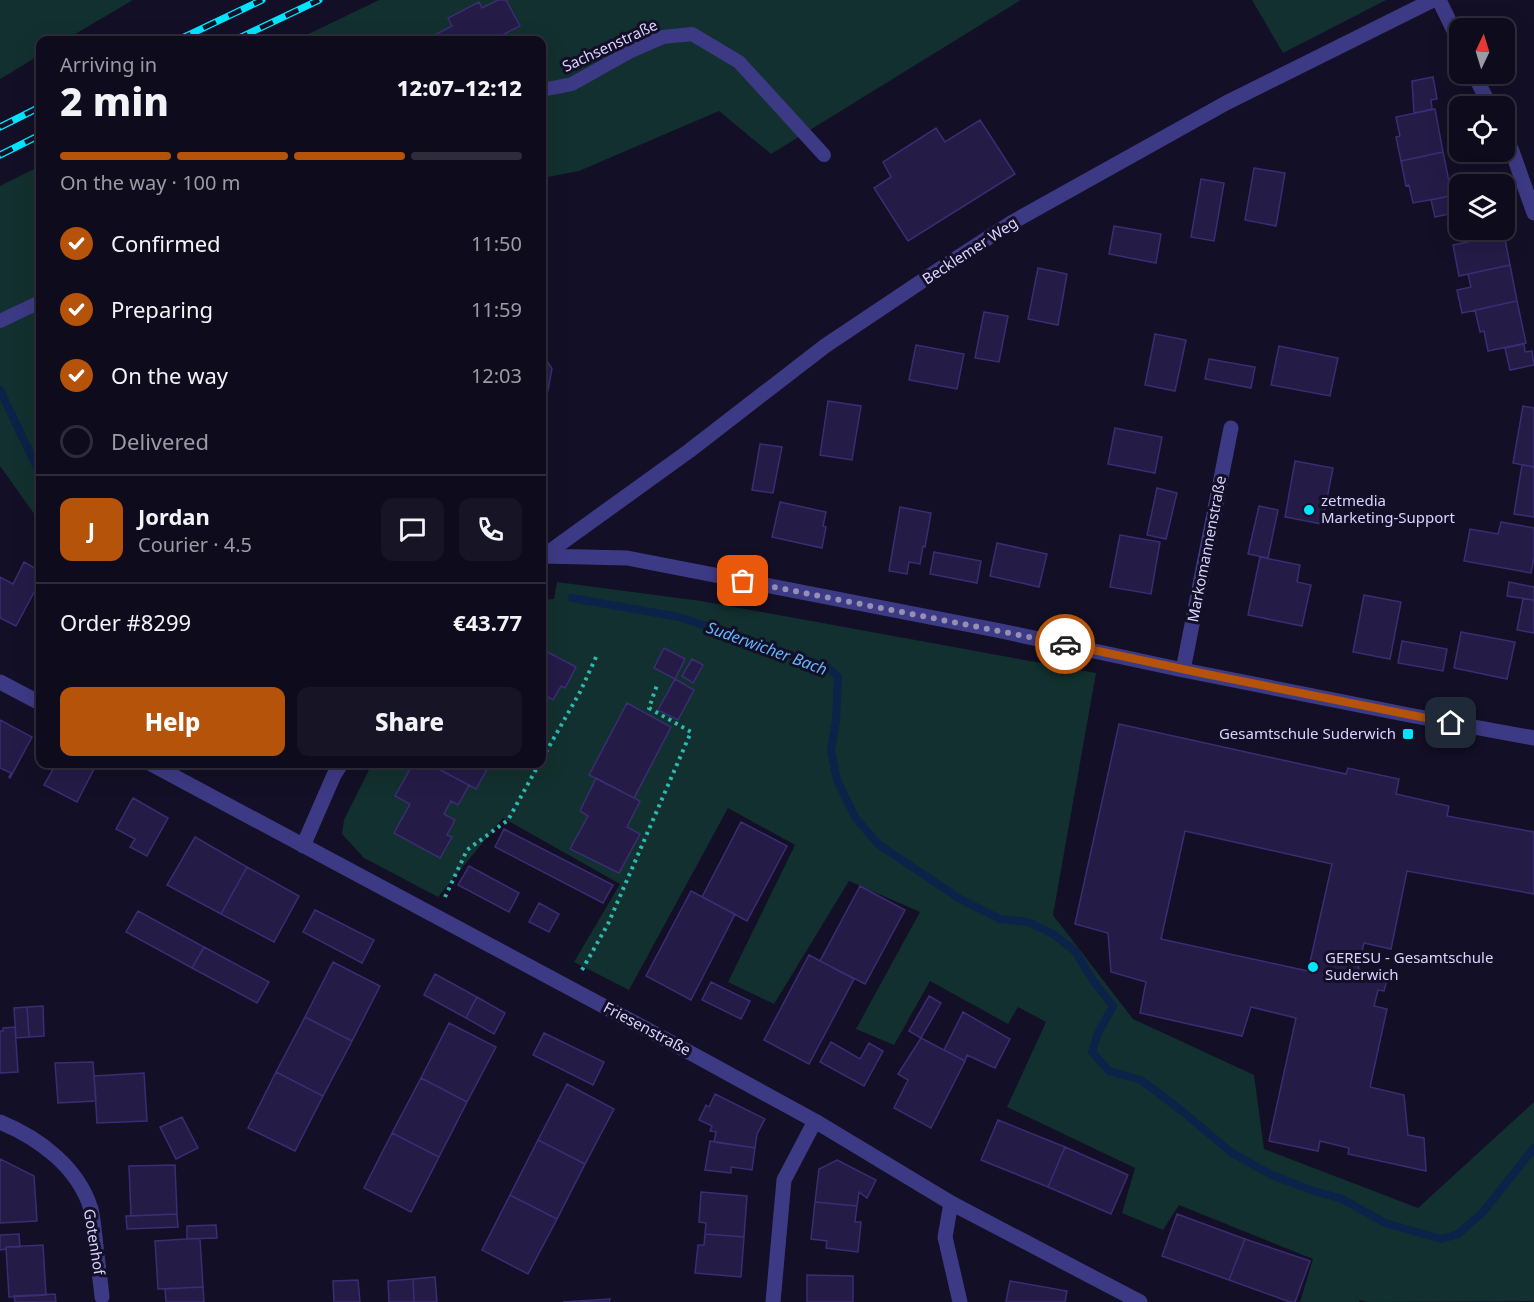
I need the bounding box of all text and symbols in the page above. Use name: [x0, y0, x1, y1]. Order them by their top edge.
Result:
street label: Sachsenstraße: [559, 14, 660, 76]
north arrow: [1449, 18, 1515, 84]
map controls: [1449, 18, 1515, 240]
text: Arriving in: [60, 51, 157, 78]
text: 12:07–12:12: [397, 72, 522, 102]
text: 2 min: [60, 74, 169, 127]
button: locate: [1449, 96, 1515, 162]
text: On the way · 100 m: [60, 169, 240, 196]
button: layers: [1449, 174, 1515, 240]
street label: Becklemer Weg: [918, 212, 1021, 288]
icon: check: [60, 227, 93, 260]
text: Confirmed: [111, 228, 221, 258]
text: 11:50: [471, 230, 522, 257]
icon: check: [60, 293, 93, 326]
text: Preparing: [111, 294, 213, 324]
text: 11:59: [471, 296, 522, 323]
icon: check: [60, 359, 93, 392]
text: On the way: [111, 360, 228, 390]
text: 12:03: [471, 362, 522, 389]
text: Delivered: [111, 426, 209, 456]
street label: Markomannenstraße: [1182, 474, 1230, 624]
place label: zetmedia Marketing-Support: [1321, 490, 1456, 527]
button: chat: [381, 498, 444, 561]
button: phone: [459, 498, 522, 561]
text: Jordan: [138, 501, 210, 531]
marker: zetmedia Marketing-Support: [1302, 503, 1316, 517]
text: J: [88, 514, 95, 544]
text: Courier · 4.5: [138, 531, 252, 558]
pin: [717, 555, 768, 606]
icon: bag: [726, 564, 759, 597]
text: Order #8299: [60, 607, 191, 637]
text: €43.77: [453, 607, 522, 637]
courier: [1035, 614, 1095, 674]
water label: Suderwicher Bach: [704, 616, 830, 680]
icon: car: [1049, 628, 1082, 661]
button: Help: [60, 687, 285, 756]
button: Share: [297, 687, 522, 756]
pin: [1425, 697, 1476, 748]
icon: home: [1434, 706, 1467, 739]
place label: Gesamtschule Suderwich: [1219, 723, 1396, 743]
marker: Gesamtschule Suderwich: [1401, 727, 1415, 741]
place label: GERESU - Gesamtschule Suderwich: [1325, 947, 1493, 984]
marker: GERESU - Gesamtschule Suderwich: [1306, 960, 1320, 974]
street label: Friesenstraße: [600, 997, 695, 1059]
street label: Gotenhof: [80, 1207, 110, 1277]

